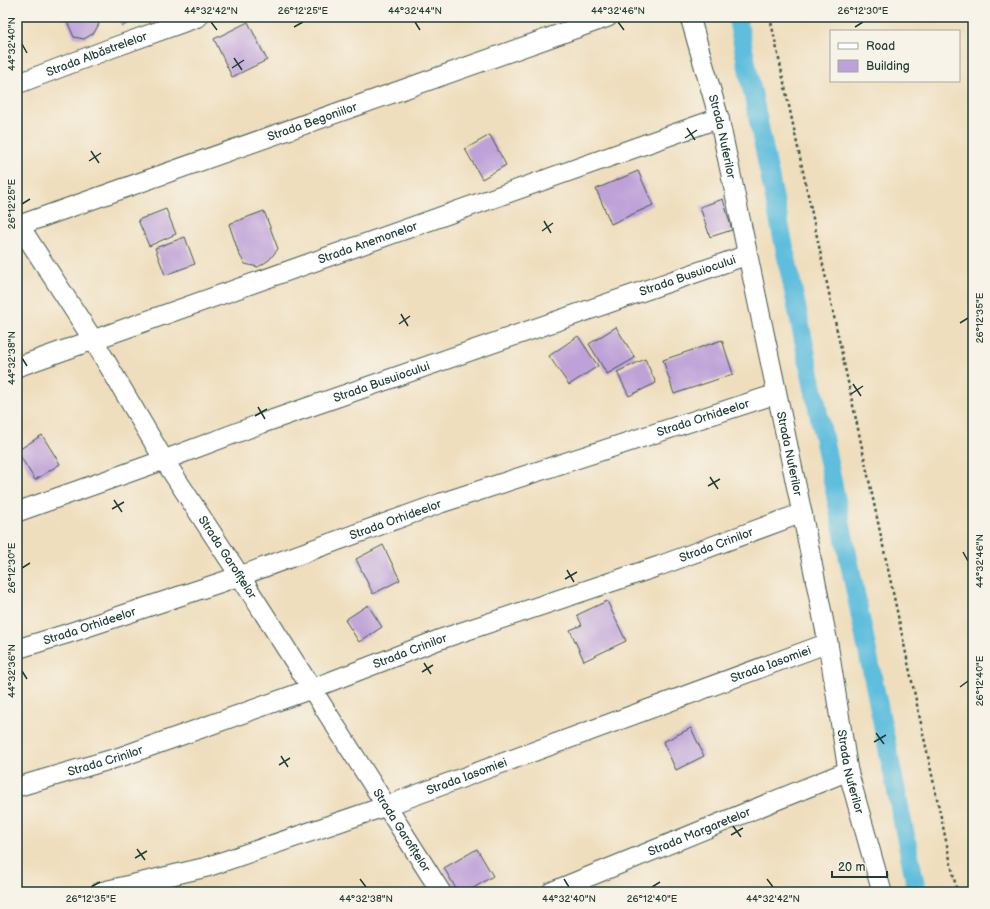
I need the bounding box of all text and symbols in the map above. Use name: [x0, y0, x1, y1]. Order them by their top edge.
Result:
text: 44°32'42"N: [184, 5, 238, 17]
text: 26°12'25"E: [278, 5, 329, 17]
text: 44°32'44"N: [388, 5, 442, 17]
text: 44°32'46"N: [591, 5, 645, 17]
text: 26°12'30"E: [838, 5, 889, 17]
text: 44°32'40"N: [6, 17, 18, 71]
street label: Strada Albăstrelelor: [44, 29, 150, 80]
legend: [830, 30, 960, 82]
text: Road: [866, 39, 895, 54]
text: Building: [866, 59, 910, 74]
street label: Strada Nuferilor: [705, 93, 739, 181]
street label: Strada Begoniilor: [265, 99, 360, 145]
text: 26°12'25"E: [6, 178, 18, 229]
street label: Strada Anemonelor: [316, 218, 420, 268]
street label: Strada Busuiocului: [637, 252, 738, 300]
text: 26°12'35"E: [974, 292, 986, 343]
text: 44°32'38"N: [6, 331, 18, 385]
street label: Strada Busuiocului: [331, 359, 432, 406]
street label: Strada Orhideelor: [655, 396, 752, 440]
street label: Strada Nuferilor: [773, 410, 805, 498]
street label: Strada Orhideelor: [348, 496, 444, 544]
street label: Strada Garofițelor: [195, 513, 260, 602]
street label: Strada Crinilor: [677, 525, 756, 566]
text: 44°32'46"N: [974, 534, 986, 588]
text: 26°12'30"E: [6, 542, 18, 593]
street label: Strada Orhideelor: [41, 604, 138, 649]
street label: Strada Crinilor: [371, 630, 449, 672]
street label: Strada Iasomiei: [728, 643, 813, 686]
text: 44°32'36"N: [6, 644, 18, 698]
text: 26°12'40"E: [974, 655, 986, 706]
street label: Strada Nuferilor: [834, 729, 867, 816]
street label: Strada Crinilor: [66, 742, 146, 780]
street label: Strada Iasomiei: [425, 755, 509, 798]
street label: Strada Garofițelor: [369, 786, 434, 876]
street label: Strada Margaretelor: [646, 804, 753, 860]
scale bar: [832, 853, 887, 879]
text: 20 m: [838, 860, 865, 875]
text: 26°12'35"E: [66, 893, 117, 905]
text: 44°32'38"N: [339, 893, 393, 905]
text: 44°32'40"N: [542, 893, 596, 905]
text: 26°12'40"E: [627, 893, 678, 905]
text: 44°32'42"N: [746, 893, 800, 905]

